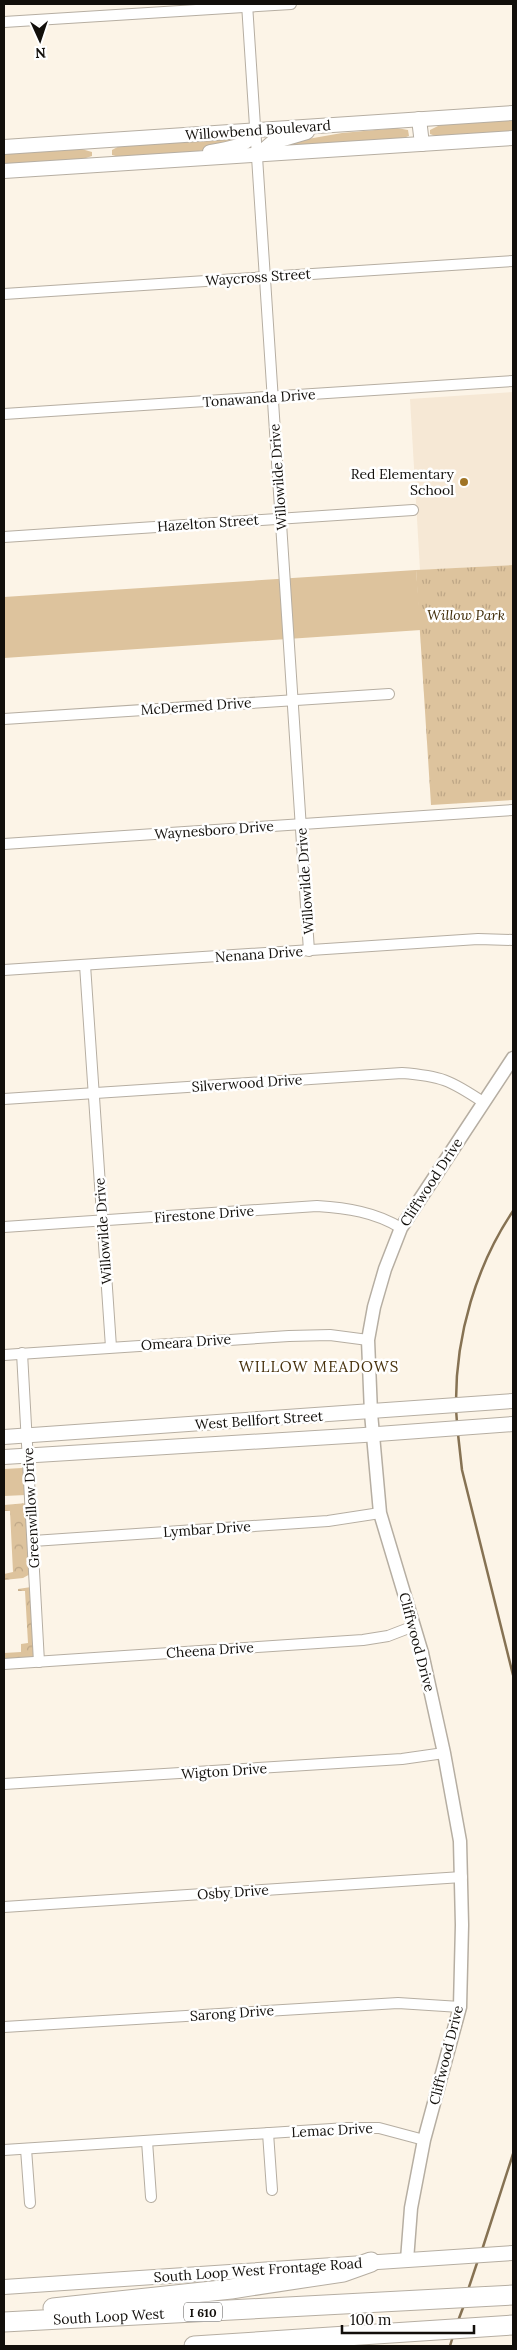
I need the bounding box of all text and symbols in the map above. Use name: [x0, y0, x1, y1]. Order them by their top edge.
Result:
north arrow: [15, 15, 65, 65]
text: N: [35, 44, 47, 62]
street label: Willowbend Boulevard: [185, 116, 331, 144]
street label: Waycross Street: [205, 264, 312, 290]
street label: Tonawanda Drive: [202, 385, 316, 411]
street label: Willowilde Drive: [265, 423, 291, 531]
place label: Red Elementary School: [351, 465, 455, 499]
marker: Red Elementary School: [458, 476, 470, 488]
street label: Hazelton Street: [157, 510, 260, 536]
park label: Willow Park: [427, 606, 505, 624]
street label: McDermed Drive: [140, 693, 252, 719]
street label: Waynesboro Drive: [154, 817, 275, 843]
street label: Willowilde Drive: [292, 827, 318, 935]
street label: Nenana Drive: [214, 942, 304, 966]
street label: Silverwood Drive: [191, 1070, 303, 1096]
street label: Cliffwood Drive: [396, 1134, 467, 1230]
street label: Willowilde Drive: [90, 1177, 116, 1285]
street label: Firestone Drive: [154, 1202, 255, 1226]
street label: Omeara Drive: [140, 1330, 232, 1354]
district label: WILLOW MEADOWS: [239, 1357, 399, 1376]
street label: West Bellfort Street: [194, 1407, 324, 1433]
street label: Greenwillow Drive: [19, 1447, 43, 1569]
street label: Lymbar Drive: [163, 1517, 252, 1541]
street label: Cliffwood Drive: [395, 1590, 439, 1694]
street label: Cheena Drive: [166, 1638, 255, 1662]
street label: Wigton Drive: [180, 1759, 268, 1783]
street label: Osby Drive: [197, 1880, 270, 1903]
street label: Sarong Drive: [189, 2001, 275, 2025]
street label: Cliffwood Drive: [425, 2003, 467, 2107]
street label: Lemac Drive: [291, 2119, 374, 2141]
street label: South Loop West Frontage Road: [153, 2254, 363, 2286]
road number: I 610: [184, 2302, 222, 2322]
scale bar: [342, 2302, 474, 2334]
street label: South Loop West: [53, 2304, 166, 2328]
text: 100 m: [350, 2310, 391, 2329]

